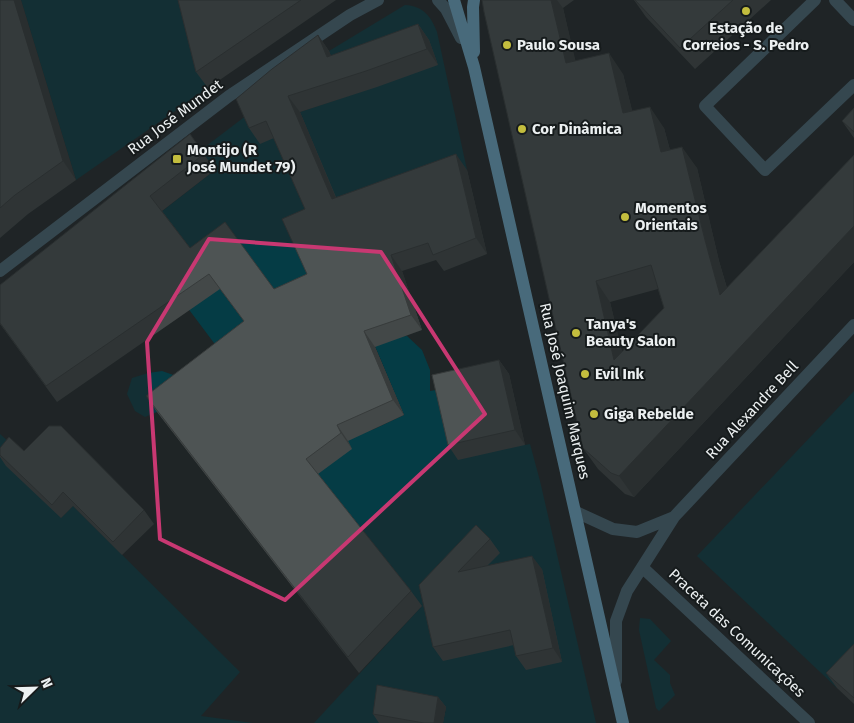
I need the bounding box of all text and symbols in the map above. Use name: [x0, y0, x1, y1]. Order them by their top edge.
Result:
marker: Estação de Correios - S. Pedro: [740, 5, 752, 17]
place label: Estação de Correios - S. Pedro: [683, 19, 809, 54]
place label: Paulo Sousa: [517, 36, 600, 54]
marker: Paulo Sousa: [501, 39, 513, 51]
street label: Rua José Mundet: [124, 75, 226, 159]
place label: Cor Dinâmica: [532, 120, 622, 138]
marker: Cor Dinâmica: [516, 123, 528, 135]
place label: Montijo (R José Mundet 79): [186, 141, 295, 176]
marker: Montijo (R José Mundet 79): [171, 153, 183, 165]
place label: Momentos Orientais: [635, 199, 707, 234]
marker: Momentos Orientais: [619, 211, 631, 223]
street label: Rua José Joaquim Marques: [536, 301, 594, 481]
place label: Tanya's Beauty Salon: [586, 315, 676, 350]
marker: Tanya's Beauty Salon: [570, 327, 582, 339]
street label: Rua Alexandre Bell: [702, 357, 802, 463]
place label: Evil Ink: [595, 365, 645, 383]
marker: Evil Ink: [579, 368, 591, 380]
place label: Giga Rebelde: [604, 405, 694, 423]
marker: Giga Rebelde: [588, 408, 600, 420]
street label: Praceta das Comunicações: [665, 565, 809, 701]
north arrow: [10, 663, 60, 713]
text: N: [37, 676, 56, 691]

